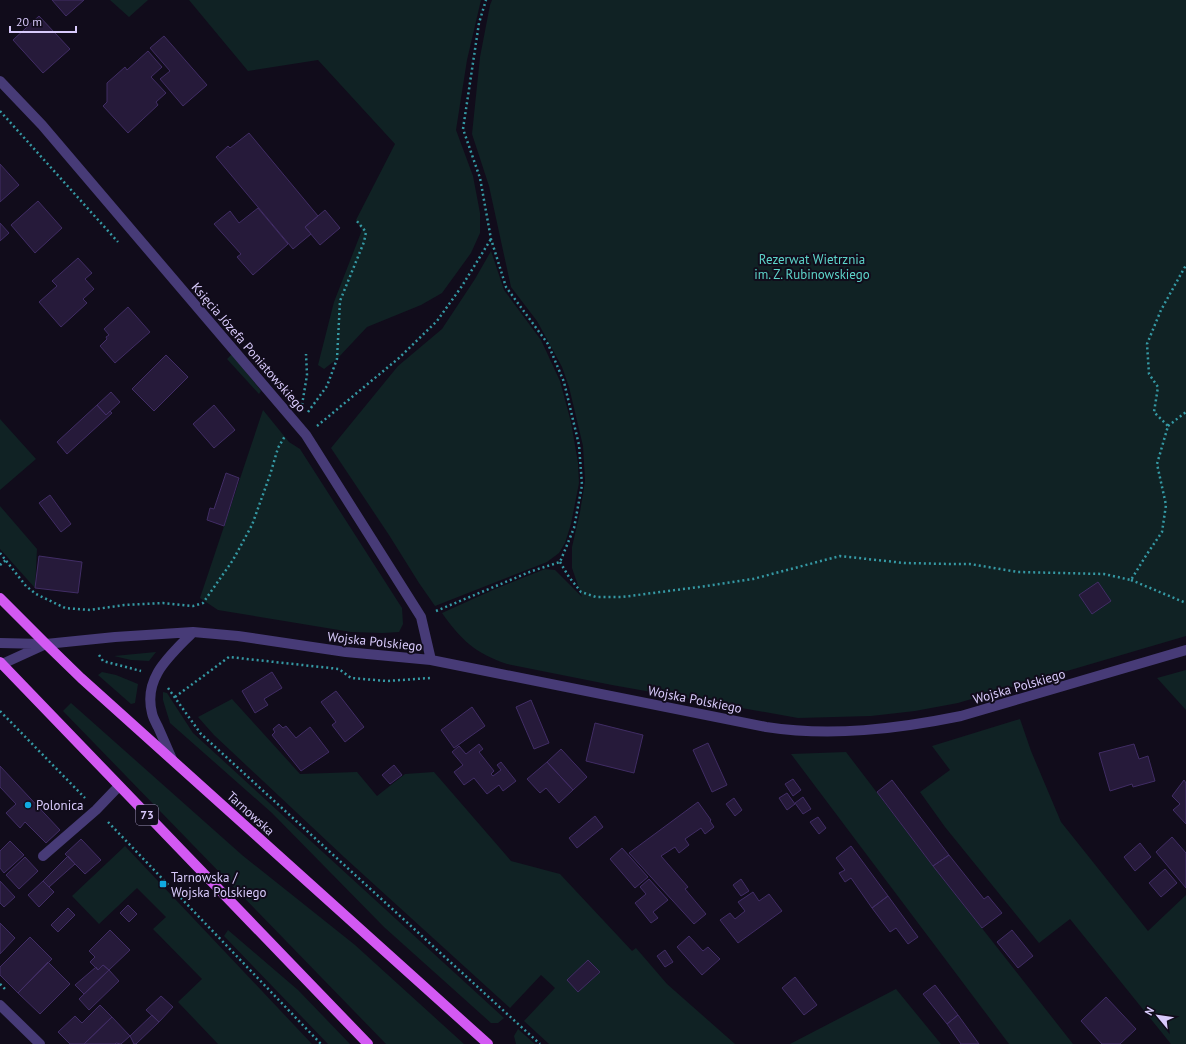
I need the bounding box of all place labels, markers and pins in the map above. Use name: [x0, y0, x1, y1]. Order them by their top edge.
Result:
place label: Polonica: [36, 797, 83, 814]
marker: Polonica: [23, 800, 33, 810]
place label: Tarnowska / Wojska Polskiego: [171, 869, 266, 901]
marker: Tarnowska / Wojska Polskiego: [158, 879, 168, 889]

